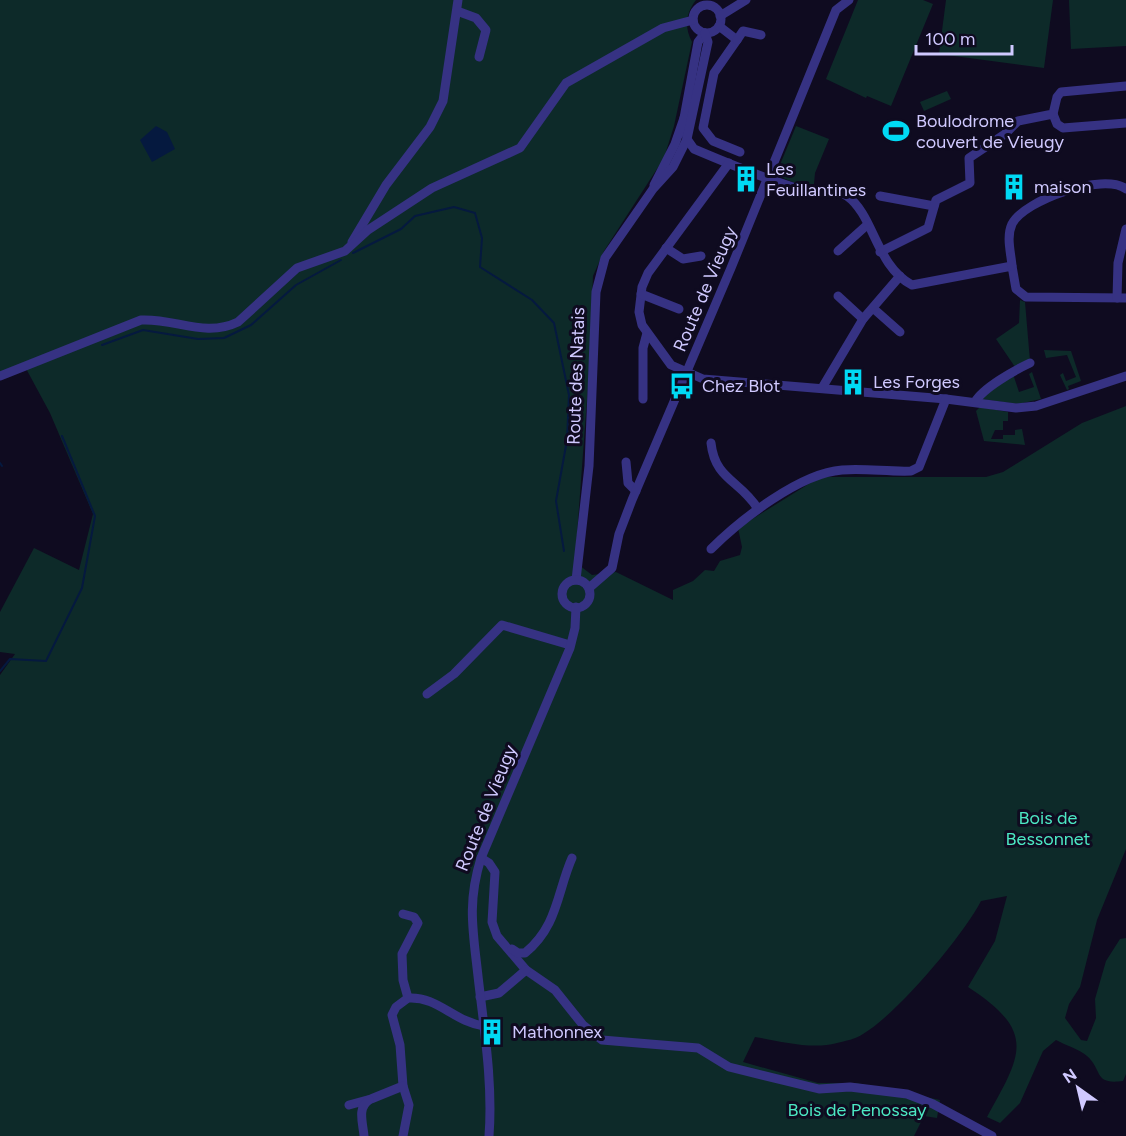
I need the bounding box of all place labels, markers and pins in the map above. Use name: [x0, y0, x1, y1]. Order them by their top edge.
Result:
place label: Boulodrome couvert de Vieugy: [916, 110, 1064, 153]
sports icon: Boulodrome couvert de Vieugy: [881, 116, 911, 146]
place label: Les Feuillantines: [766, 158, 866, 201]
building icon: Les Feuillantines: [731, 164, 761, 194]
building icon: maison: [999, 172, 1029, 202]
place label: maison: [1034, 176, 1092, 198]
building icon: Les Forges: [838, 367, 868, 397]
bus stop icon: Chez Blot: [667, 371, 697, 401]
place label: Les Forges: [873, 371, 960, 393]
place label: Chez Blot: [702, 375, 781, 397]
building icon: Mathonnex: [477, 1017, 507, 1047]
place label: Mathonnex: [512, 1021, 603, 1043]

